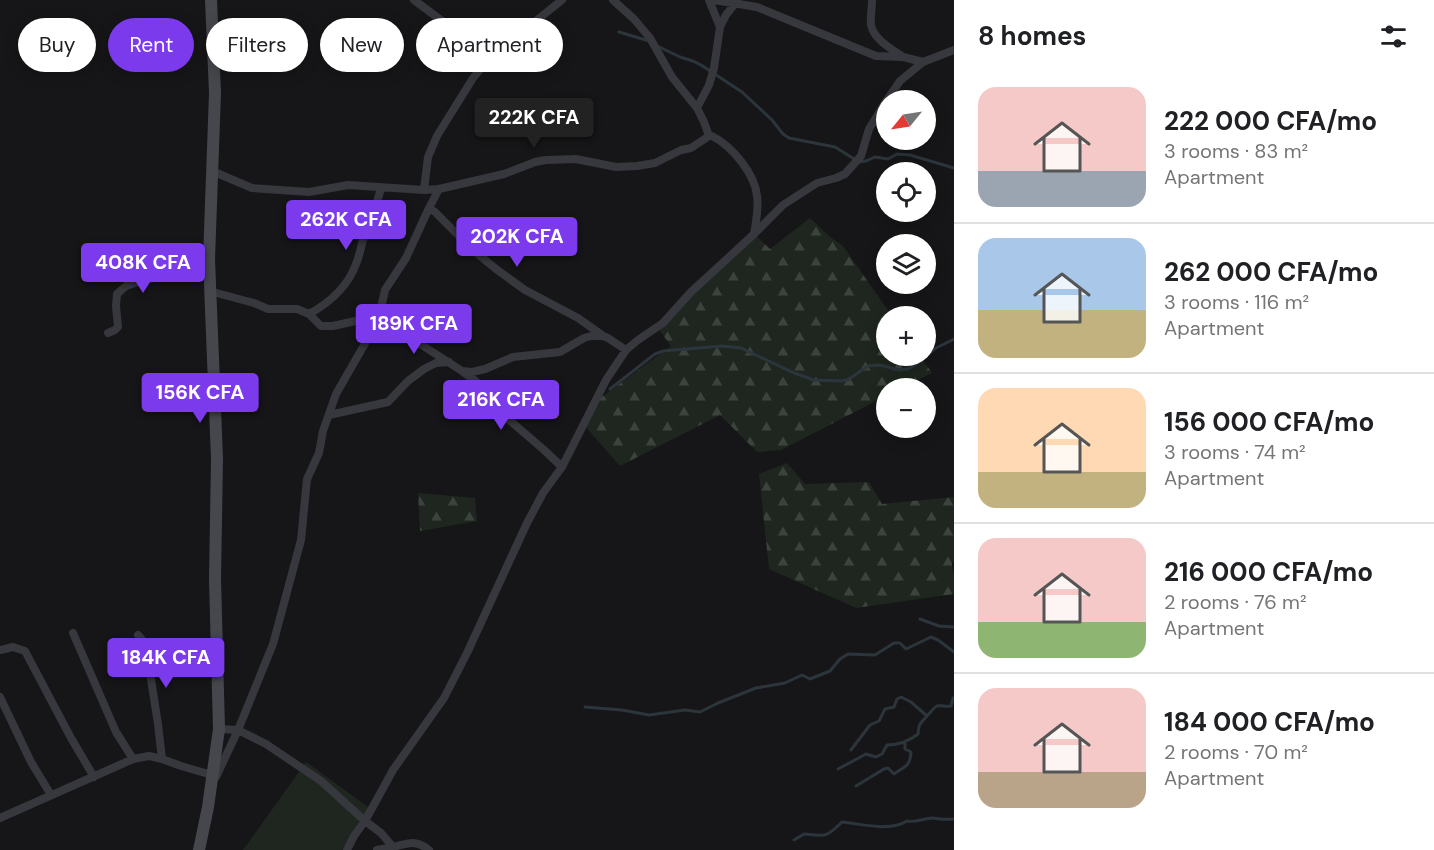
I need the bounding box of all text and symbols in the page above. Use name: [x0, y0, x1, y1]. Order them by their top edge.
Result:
chip: Buy: [18, 18, 96, 72]
chip: Rent: [108, 18, 194, 72]
chip: Filters: [206, 18, 308, 72]
chip: New: [320, 18, 404, 72]
chip: Apartment: [416, 18, 563, 72]
text: 8 homes: [978, 19, 1086, 53]
icon: filters: [1377, 20, 1410, 53]
north arrow: [876, 90, 936, 150]
map controls: [876, 90, 936, 438]
pin: 222K CFA: [472, 98, 596, 149]
text: 222K CFA: [489, 104, 579, 130]
text: 222 000 CFA/mo: [1164, 104, 1377, 138]
icon: home: [1026, 111, 1098, 183]
text: 3 rooms · 83 m²: [1164, 138, 1308, 164]
button: locate: [876, 162, 936, 222]
text: Apartment: [1164, 164, 1264, 190]
pin: 262K CFA: [284, 200, 408, 251]
text: 262K CFA: [300, 206, 392, 232]
pin: 202K CFA: [455, 217, 579, 268]
text: 202K CFA: [470, 223, 564, 249]
button: layers: [876, 234, 936, 294]
pin: 408K CFA: [81, 243, 205, 294]
text: 408K CFA: [95, 249, 191, 275]
text: 262 000 CFA/mo: [1164, 255, 1378, 289]
icon: home: [1026, 262, 1098, 334]
text: 3 rooms · 116 m²: [1164, 289, 1309, 315]
pin: 189K CFA: [352, 304, 476, 355]
button: +: [876, 306, 936, 366]
text: 189K CFA: [370, 310, 458, 336]
text: Apartment: [1164, 315, 1264, 341]
pin: 156K CFA: [138, 373, 262, 424]
button: −: [876, 378, 936, 438]
text: 156K CFA: [156, 379, 244, 405]
pin: 216K CFA: [439, 380, 563, 431]
text: 216K CFA: [457, 386, 545, 412]
text: 156 000 CFA/mo: [1164, 405, 1374, 439]
icon: home: [1026, 412, 1098, 484]
text: 3 rooms · 74 m²: [1164, 439, 1306, 465]
text: Apartment: [1164, 465, 1264, 491]
text: 216 000 CFA/mo: [1164, 555, 1373, 589]
icon: home: [1026, 562, 1098, 634]
text: 2 rooms · 76 m²: [1164, 589, 1307, 615]
text: Apartment: [1164, 615, 1264, 641]
pin: 184K CFA: [104, 638, 228, 689]
text: 184K CFA: [121, 644, 211, 670]
text: 184 000 CFA/mo: [1164, 705, 1375, 739]
icon: home: [1026, 712, 1098, 784]
text: 2 rooms · 70 m²: [1164, 739, 1308, 765]
text: Apartment: [1164, 765, 1264, 791]

